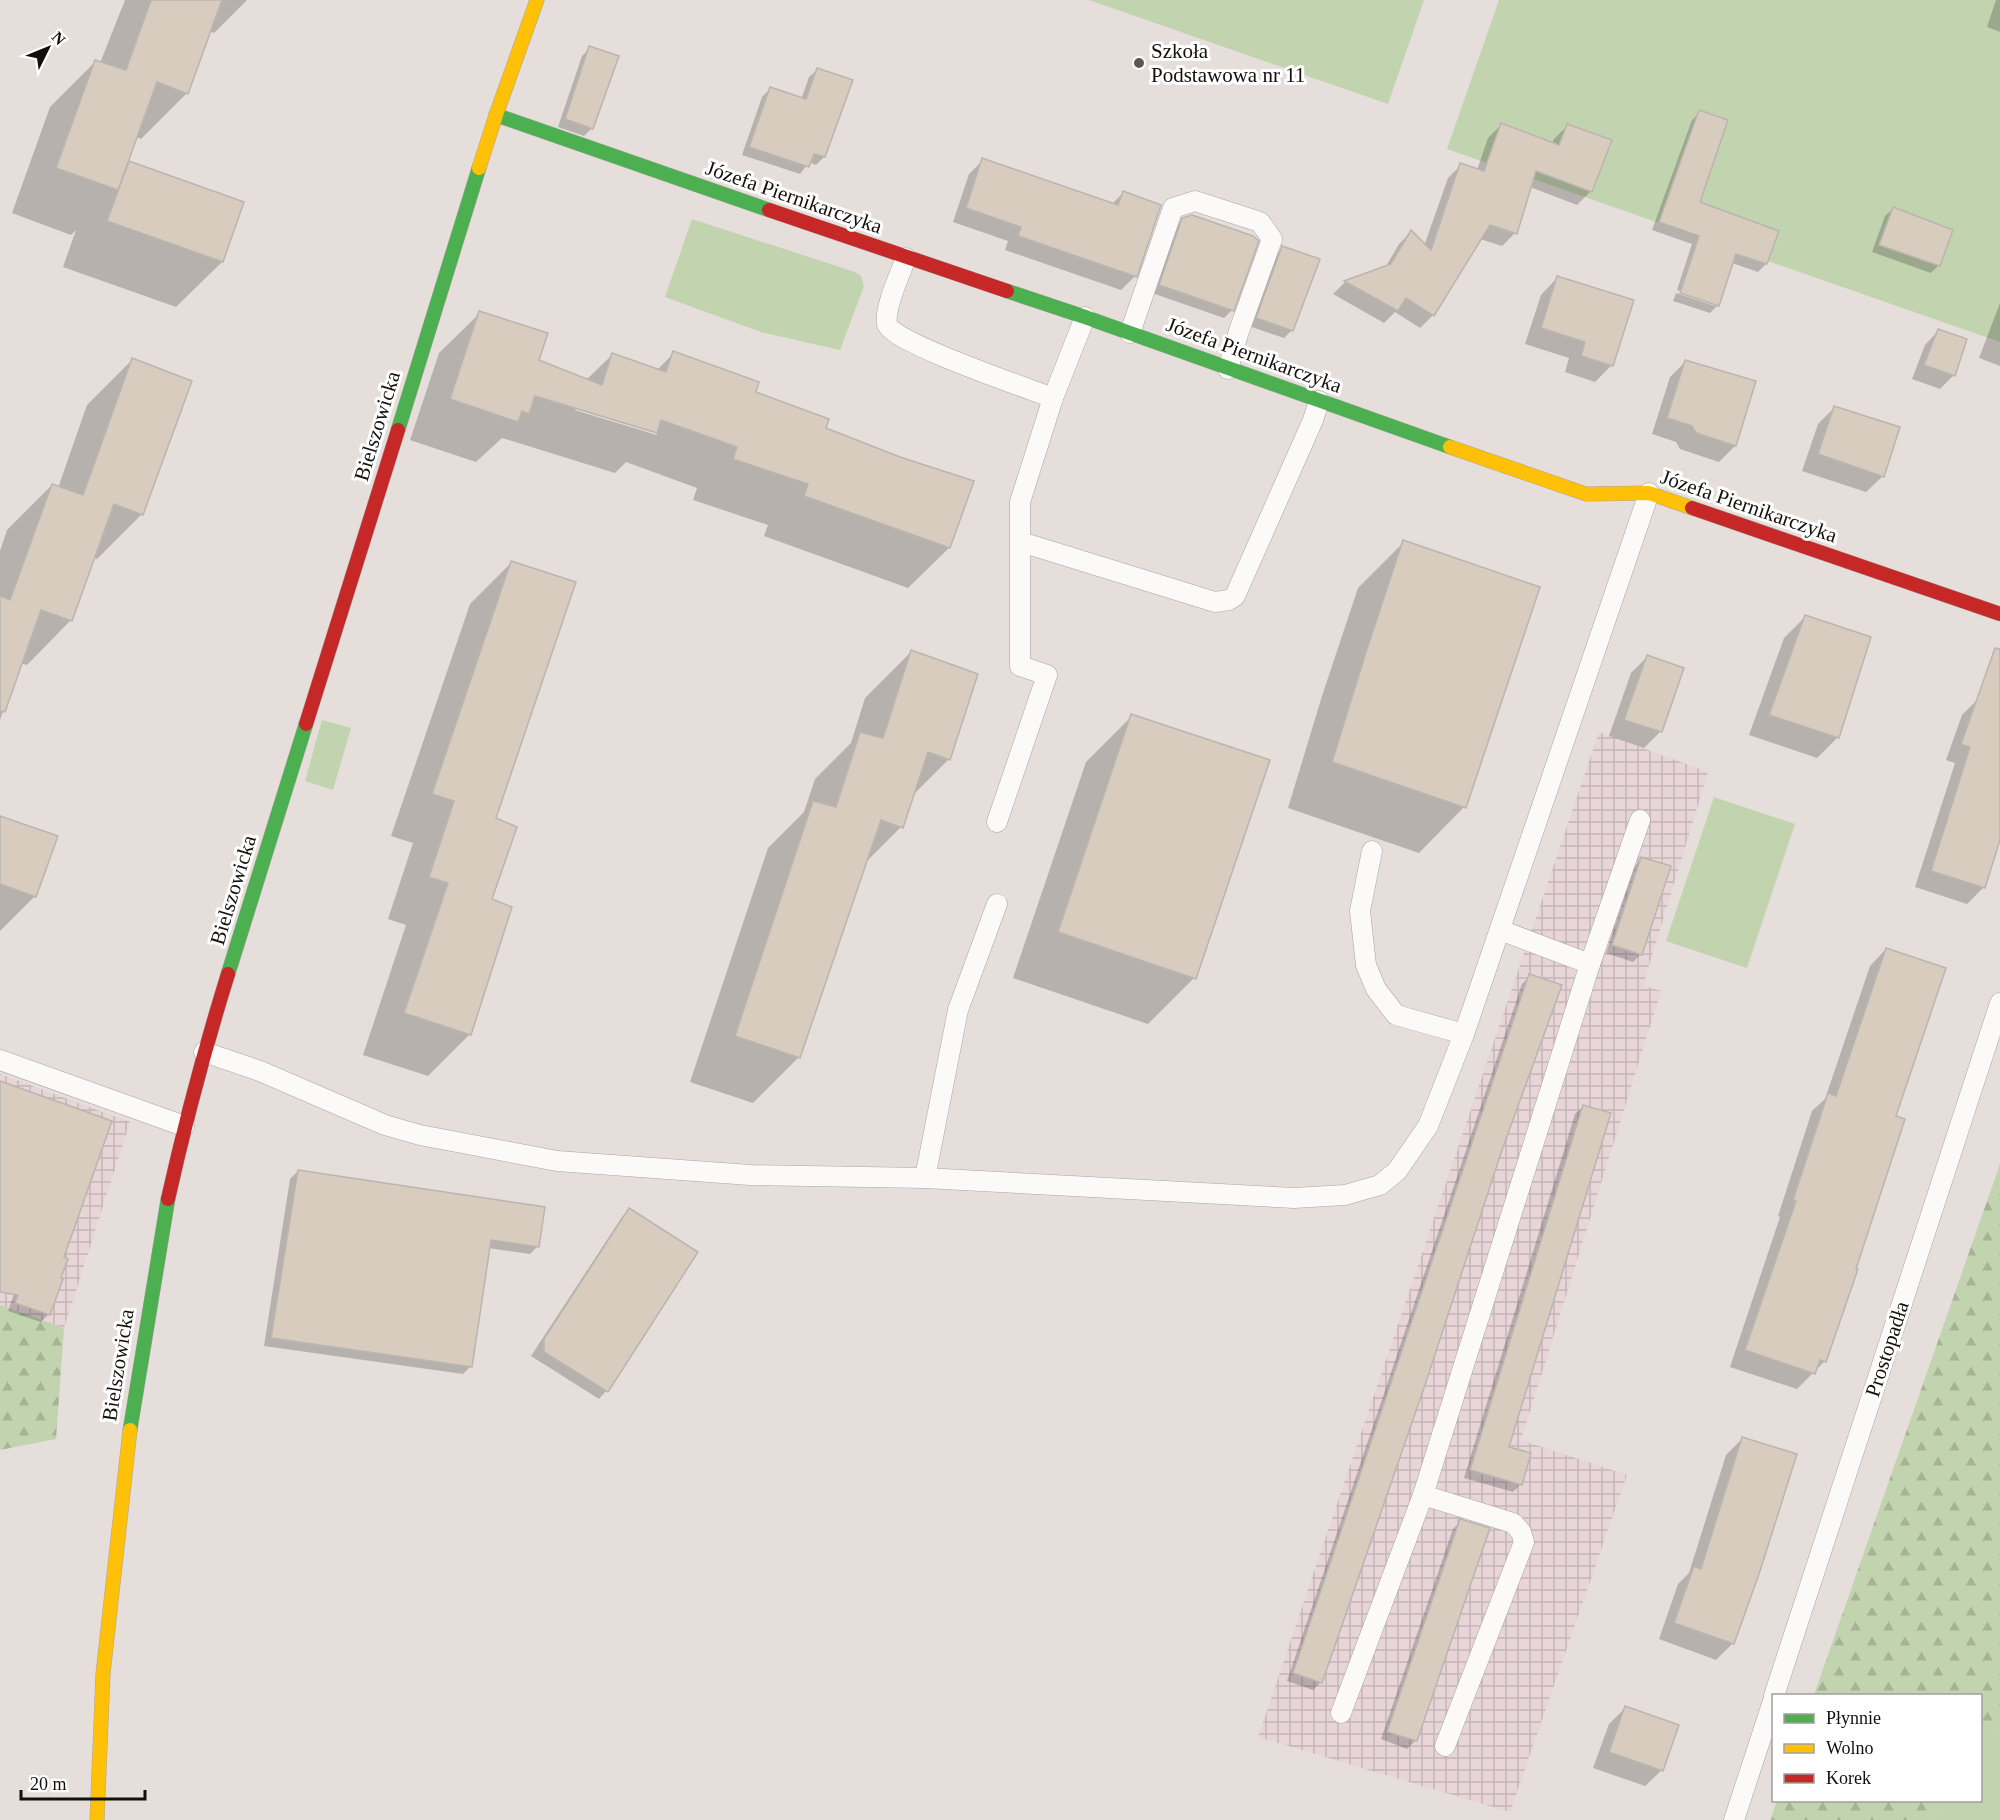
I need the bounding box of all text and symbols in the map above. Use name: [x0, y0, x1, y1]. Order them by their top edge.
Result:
north arrow: [18, 18, 78, 78]
text: N: [48, 28, 69, 48]
place label: Szkoła Podstawowa nr 11: [1151, 39, 1305, 87]
marker: Szkoła Podstawowa nr 11: [1132, 56, 1146, 70]
street label: Józefa Piernikarczyka: [703, 156, 886, 239]
street label: Józefa Piernikarczyka: [1163, 312, 1346, 398]
street label: Bielszowicka: [349, 368, 405, 484]
street label: Józefa Piernikarczyka: [1658, 465, 1841, 548]
street label: Bielszowicka: [205, 832, 261, 948]
street label: Prostopadła: [1860, 1297, 1914, 1400]
street label: Bielszowicka: [97, 1307, 139, 1423]
legend: [1772, 1694, 1982, 1802]
text: Płynnie: [1826, 1708, 1881, 1728]
text: Wolno: [1826, 1738, 1874, 1758]
scale bar: [21, 1763, 146, 1801]
text: Korek: [1826, 1768, 1871, 1788]
text: 20 m: [30, 1774, 67, 1794]

